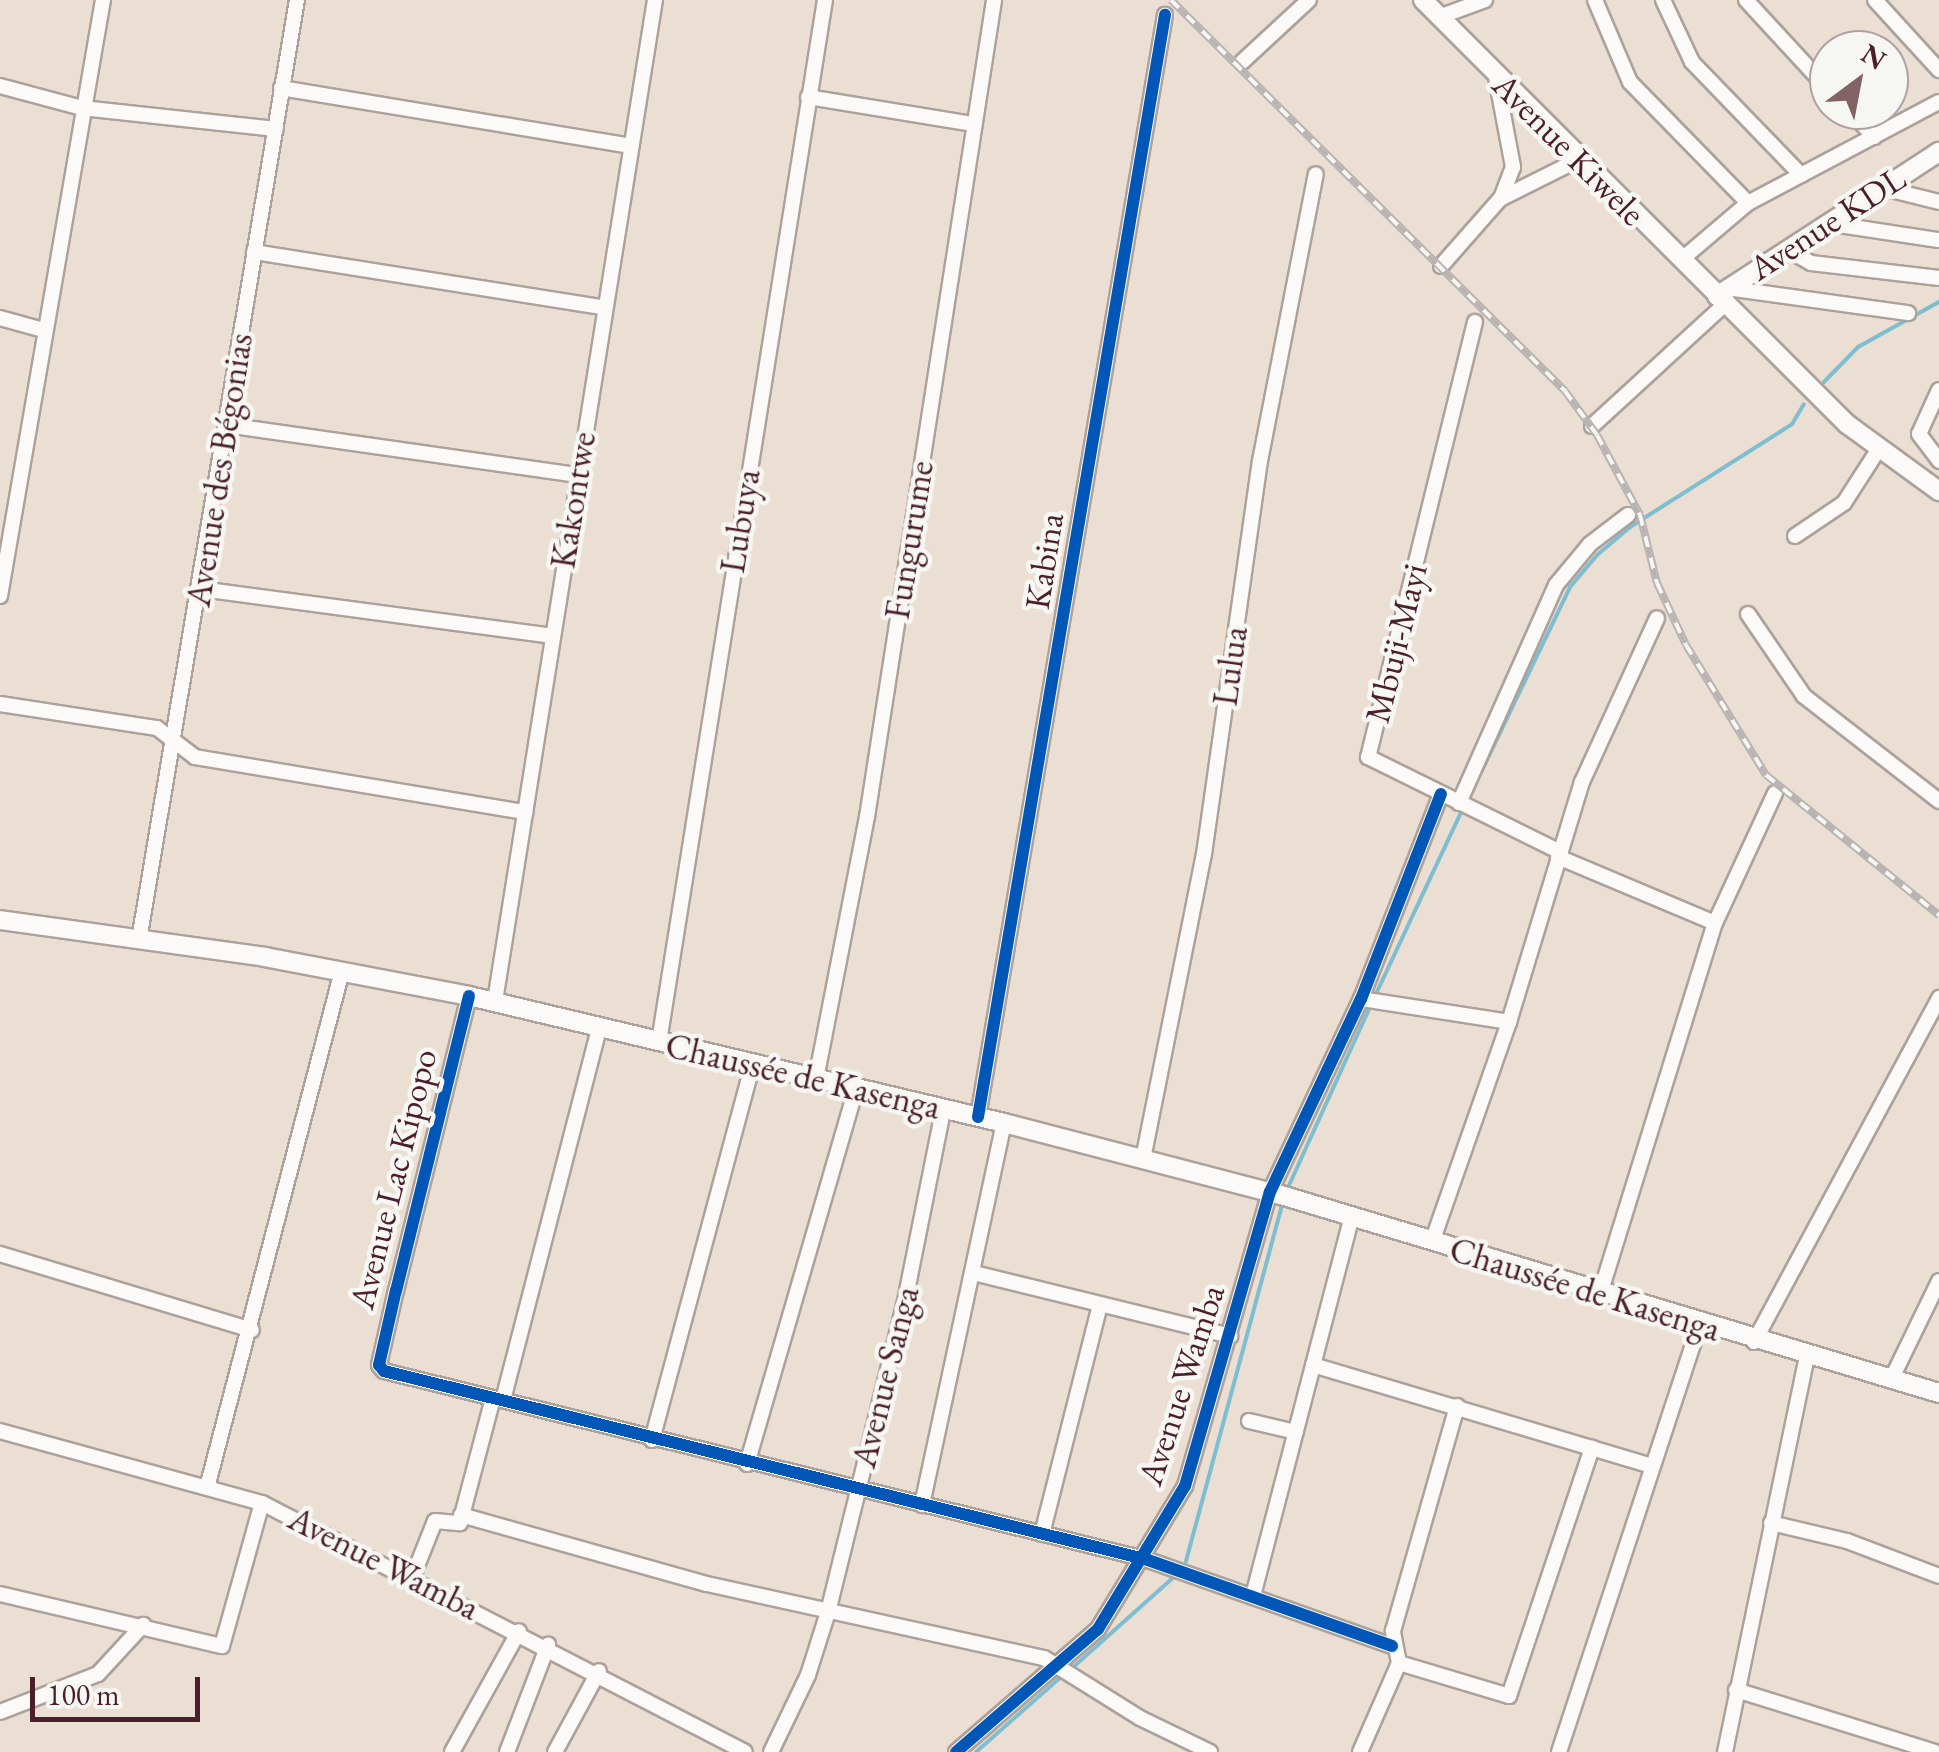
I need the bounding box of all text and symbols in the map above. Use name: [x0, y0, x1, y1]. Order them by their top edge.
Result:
north arrow: [1809, 30, 1909, 130]
text: N: [1855, 35, 1893, 78]
street label: Avenue Kiwele: [1484, 64, 1654, 234]
street label: Avenue KDL: [1741, 157, 1913, 289]
street label: Avenue des Bégonias: [177, 330, 261, 610]
street label: Kakontwe: [541, 429, 605, 571]
street label: Fungurume: [876, 458, 942, 622]
street label: Lubuya: [711, 466, 769, 576]
street label: Kabina: [1016, 510, 1072, 612]
street label: Mbuji-Mayi: [1356, 559, 1436, 727]
street label: Lulua: [1204, 624, 1256, 708]
street label: Chaussée de Kasenga: [662, 1024, 944, 1128]
street label: Avenue Lac Kipopo: [340, 1045, 446, 1313]
street label: Chaussée de Kasenga: [1445, 1228, 1725, 1350]
street label: Avenue Wamba: [1129, 1279, 1233, 1491]
street label: Avenue Sanga: [842, 1282, 928, 1472]
street label: Avenue Wamba: [282, 1497, 486, 1629]
scale bar: [35, 1657, 205, 1719]
text: 100 m: [47, 1675, 120, 1714]

